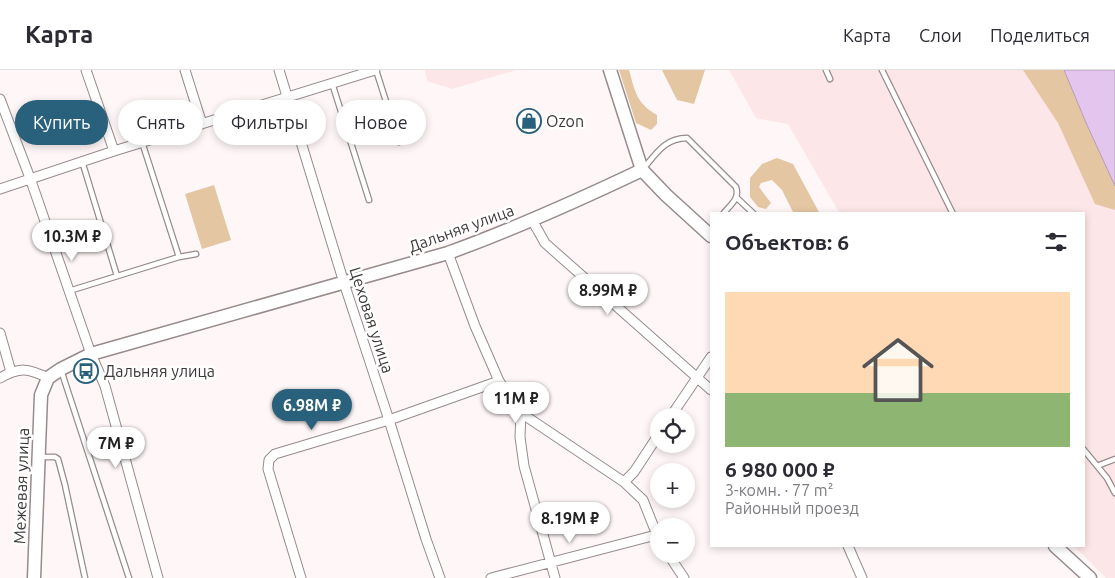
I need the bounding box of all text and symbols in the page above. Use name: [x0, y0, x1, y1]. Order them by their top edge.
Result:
text: Карта: [25, 21, 93, 48]
text: Карта: [843, 25, 891, 45]
text: Слои: [919, 25, 962, 45]
text: Поделиться: [990, 25, 1090, 45]
chip: Купить: [15, 100, 108, 145]
chip: Снять: [118, 100, 203, 145]
chip: Фильтры: [213, 100, 326, 145]
chip: Новое: [336, 100, 426, 145]
shop icon: Ozon: [516, 108, 542, 134]
place label: Ozon: [546, 112, 584, 130]
street label: Дальняя улица: [406, 201, 516, 255]
pin: 10.3M ₽: [26, 220, 118, 262]
text: 10.3M ₽: [43, 227, 101, 245]
icon: filters: [1042, 228, 1070, 256]
text: Объектов: 6: [725, 230, 849, 254]
street label: Цеховая улица: [346, 265, 398, 375]
pin: 8.99M ₽: [562, 274, 654, 316]
text: 8.99M ₽: [579, 281, 637, 299]
icon: home: [853, 325, 943, 415]
bus stop icon: Дальняя улица: [73, 358, 99, 384]
place label: Дальняя улица: [104, 362, 215, 380]
pin: 11M ₽: [481, 382, 551, 424]
pin: 6.98M ₽: [266, 388, 358, 431]
text: 11M ₽: [493, 389, 539, 407]
text: 6.98M ₽: [283, 396, 341, 414]
map controls: [650, 408, 695, 563]
button: locate: [650, 408, 695, 453]
pin: 7M ₽: [86, 426, 146, 469]
street label: Межевая улица: [10, 428, 32, 544]
text: 7M ₽: [98, 434, 134, 452]
text: 6 980 000 ₽: [725, 457, 835, 481]
button: +: [650, 463, 695, 508]
text: 3-комн. · 77 m²: [725, 481, 833, 499]
text: Районный проезд: [725, 499, 859, 517]
pin: 8.19M ₽: [524, 502, 616, 544]
text: 8.19M ₽: [541, 509, 599, 527]
button: −: [650, 518, 695, 563]

